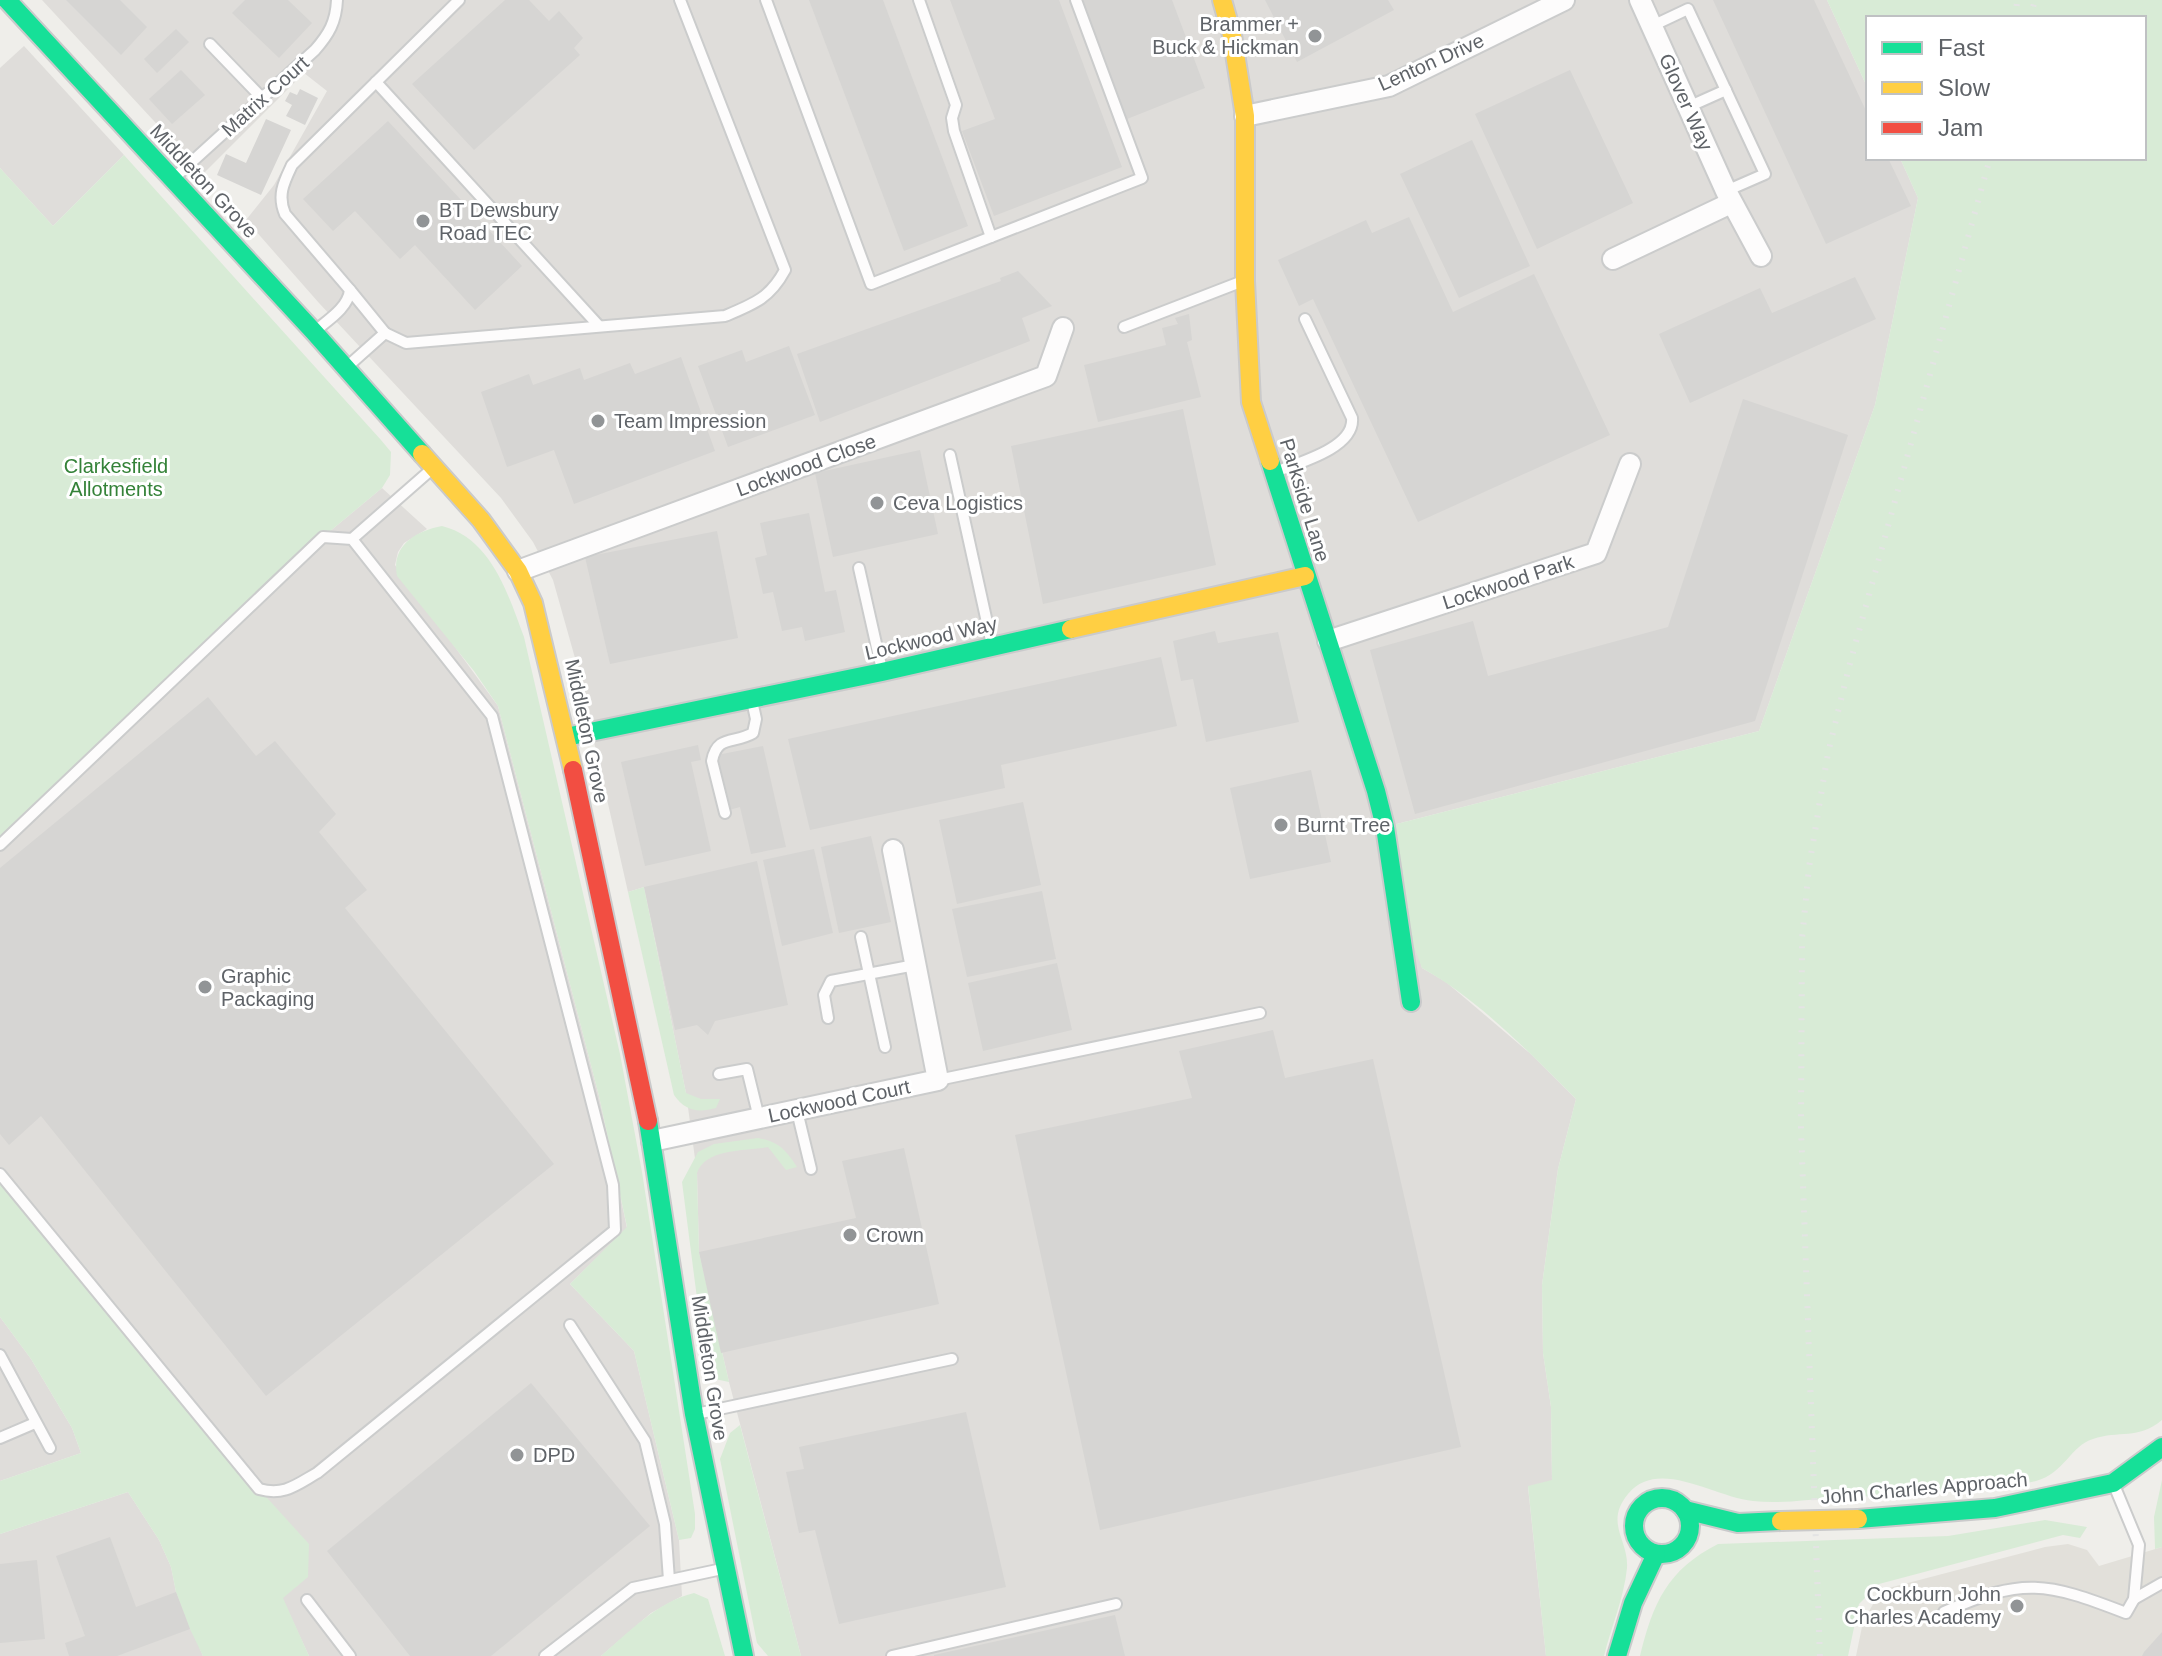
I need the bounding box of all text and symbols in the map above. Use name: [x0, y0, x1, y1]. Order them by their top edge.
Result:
place label: Brammer + Buck & Hickman: [1152, 13, 1299, 58]
legend: [1866, 16, 2146, 160]
marker: Brammer + Buck & Hickman: [1306, 27, 1324, 45]
street label: Lenton Drive: [1375, 29, 1487, 95]
text: Fast: [1938, 34, 1985, 61]
street label: Glover Way: [1655, 50, 1717, 154]
street label: Matrix Court: [217, 51, 313, 141]
text: Slow: [1938, 74, 1991, 101]
text: Jam: [1938, 114, 1983, 141]
street label: Middleton Grove: [146, 120, 262, 242]
place label: BT Dewsbury Road TEC: [439, 199, 559, 244]
marker: BT Dewsbury Road TEC: [414, 212, 432, 230]
place label: Team Impression: [614, 410, 766, 432]
marker: Team Impression: [589, 412, 607, 430]
street label: Lockwood Close: [733, 430, 879, 500]
street label: Parkside Lane: [1276, 436, 1334, 564]
park label: Clarkesfield Allotments: [64, 455, 168, 500]
place label: Ceva Logistics: [893, 492, 1023, 514]
marker: Ceva Logistics: [868, 494, 886, 512]
street label: Lockwood Park: [1440, 550, 1577, 614]
street label: Lockwood Way: [863, 612, 999, 664]
street label: Middleton Grove: [561, 657, 613, 805]
place label: Burnt Tree: [1297, 814, 1390, 836]
marker: Burnt Tree: [1272, 816, 1290, 834]
place label: Graphic Packaging: [221, 965, 314, 1010]
marker: Graphic Packaging: [196, 978, 214, 996]
street label: Lockwood Court: [766, 1075, 912, 1127]
place label: Crown: [866, 1224, 924, 1246]
marker: Crown: [841, 1226, 859, 1244]
street label: Middleton Grove: [688, 1294, 732, 1442]
place label: DPD: [533, 1444, 575, 1466]
marker: DPD: [508, 1446, 526, 1464]
street label: John Charles Approach: [1819, 1468, 2029, 1508]
place label: Cockburn John Charles Academy: [1844, 1583, 2001, 1628]
marker: Cockburn John Charles Academy: [2008, 1597, 2026, 1615]

